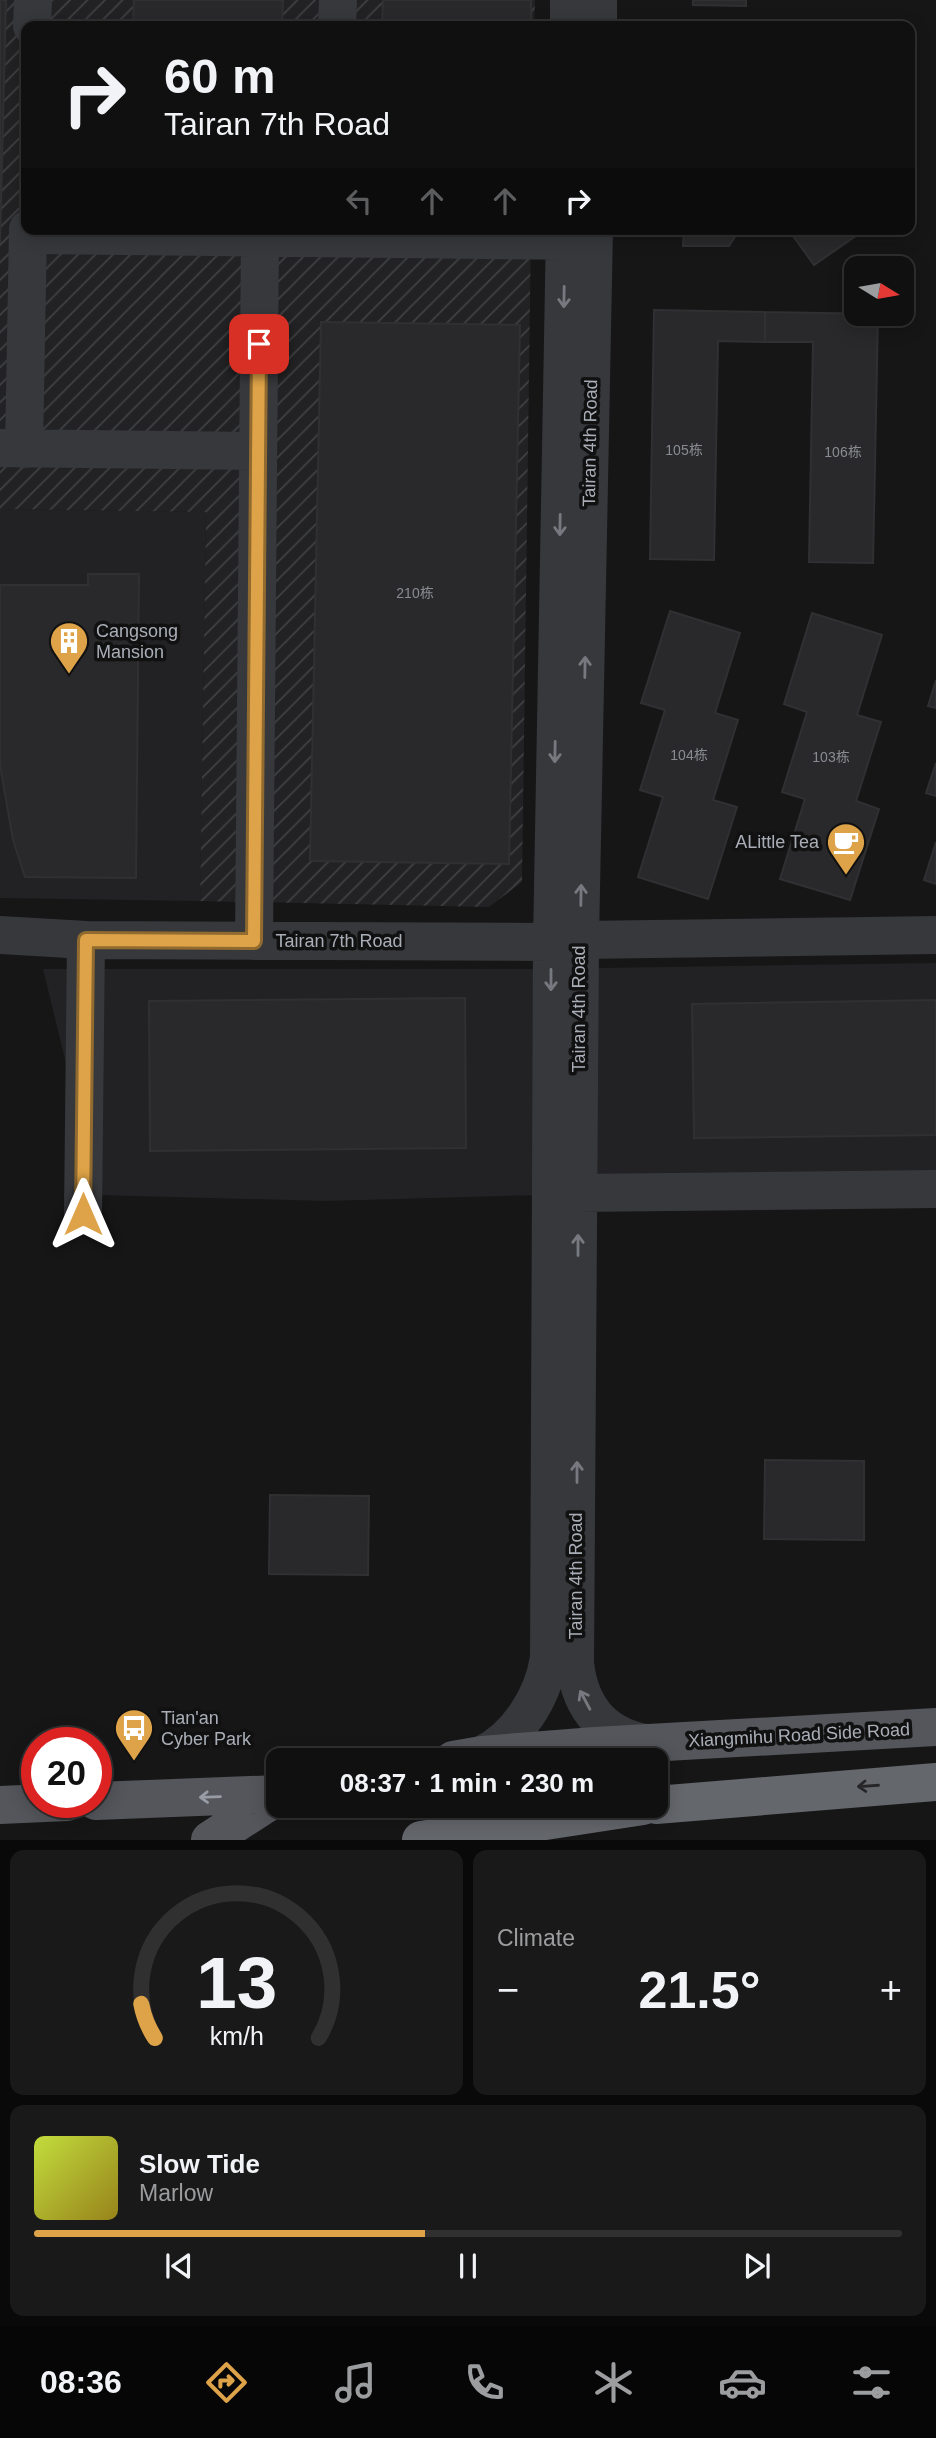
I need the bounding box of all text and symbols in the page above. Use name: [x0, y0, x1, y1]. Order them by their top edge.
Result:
icon: right: [49, 49, 140, 140]
text: 60 m: [164, 49, 276, 103]
text: Tairan 7th Road: [164, 106, 390, 142]
icon: left: [340, 182, 378, 220]
icon: ahead: [413, 182, 451, 220]
icon: ahead: [486, 182, 524, 220]
icon: right: [559, 182, 597, 220]
north arrow: [844, 256, 914, 326]
map controls: [844, 256, 914, 326]
one-way arrow: [557, 286, 571, 309]
pin: [229, 314, 289, 374]
icon: arrive: [240, 325, 278, 363]
street label: Tairan 4th Road: [579, 379, 601, 507]
house number: 105栋: [665, 442, 703, 458]
house number: 106栋: [824, 444, 862, 460]
one-way arrow: [553, 513, 566, 536]
house number: 210栋: [396, 585, 434, 601]
building icon: Cangsong Mansion: [48, 620, 90, 675]
place label: Cangsong Mansion: [96, 621, 178, 662]
one-way arrow: [578, 656, 592, 679]
one-way arrow: [548, 741, 562, 764]
house number: 104栋: [670, 747, 708, 763]
house number: 103栋: [812, 749, 850, 765]
cafe icon: ALittle Tea: [825, 821, 867, 876]
place label: ALittle Tea: [735, 832, 820, 852]
one-way arrow: [574, 883, 587, 906]
street label: Tairan 7th Road: [275, 931, 403, 951]
street label: Tairan 4th Road: [569, 945, 589, 1073]
one-way arrow: [545, 968, 558, 991]
position arrow: [46, 1177, 120, 1251]
one-way arrow: [571, 1233, 585, 1256]
one-way arrow: [570, 1461, 584, 1484]
street label: Tairan 4th Road: [566, 1512, 586, 1640]
one-way arrow: [578, 1690, 591, 1711]
bus stop icon: Tian'an Cyber Park: [113, 1707, 155, 1762]
place label: Tian'an Cyber Park: [161, 1708, 252, 1749]
street label: Xiangmihu Road Side Road: [688, 1719, 910, 1751]
speed limit sign: 20: [21, 1727, 112, 1818]
text: 08:37 · 1 min · 230 m: [340, 1768, 594, 1798]
one-way arrow: [857, 1780, 880, 1793]
one-way arrow: [199, 1790, 222, 1803]
text: Climate: [497, 1925, 575, 1951]
text: 13: [196, 1943, 277, 2024]
text: 21.5°: [638, 1961, 761, 2019]
text: −: [497, 1969, 519, 2011]
text: +: [880, 1969, 902, 2011]
text: km/h: [209, 2022, 264, 2050]
text: Slow Tide: [139, 2149, 260, 2179]
text: Marlow: [139, 2180, 213, 2206]
icon: previous: [160, 2247, 198, 2285]
icon: pause: [449, 2247, 487, 2285]
icon: next: [738, 2247, 776, 2285]
icon: directions: [202, 2358, 251, 2407]
icon: music: [331, 2358, 380, 2407]
icon: phone: [460, 2358, 509, 2407]
icon: climate: [589, 2358, 638, 2407]
icon: car: [718, 2358, 767, 2407]
icon: filters: [847, 2358, 896, 2407]
text: 08:36: [40, 2364, 122, 2400]

